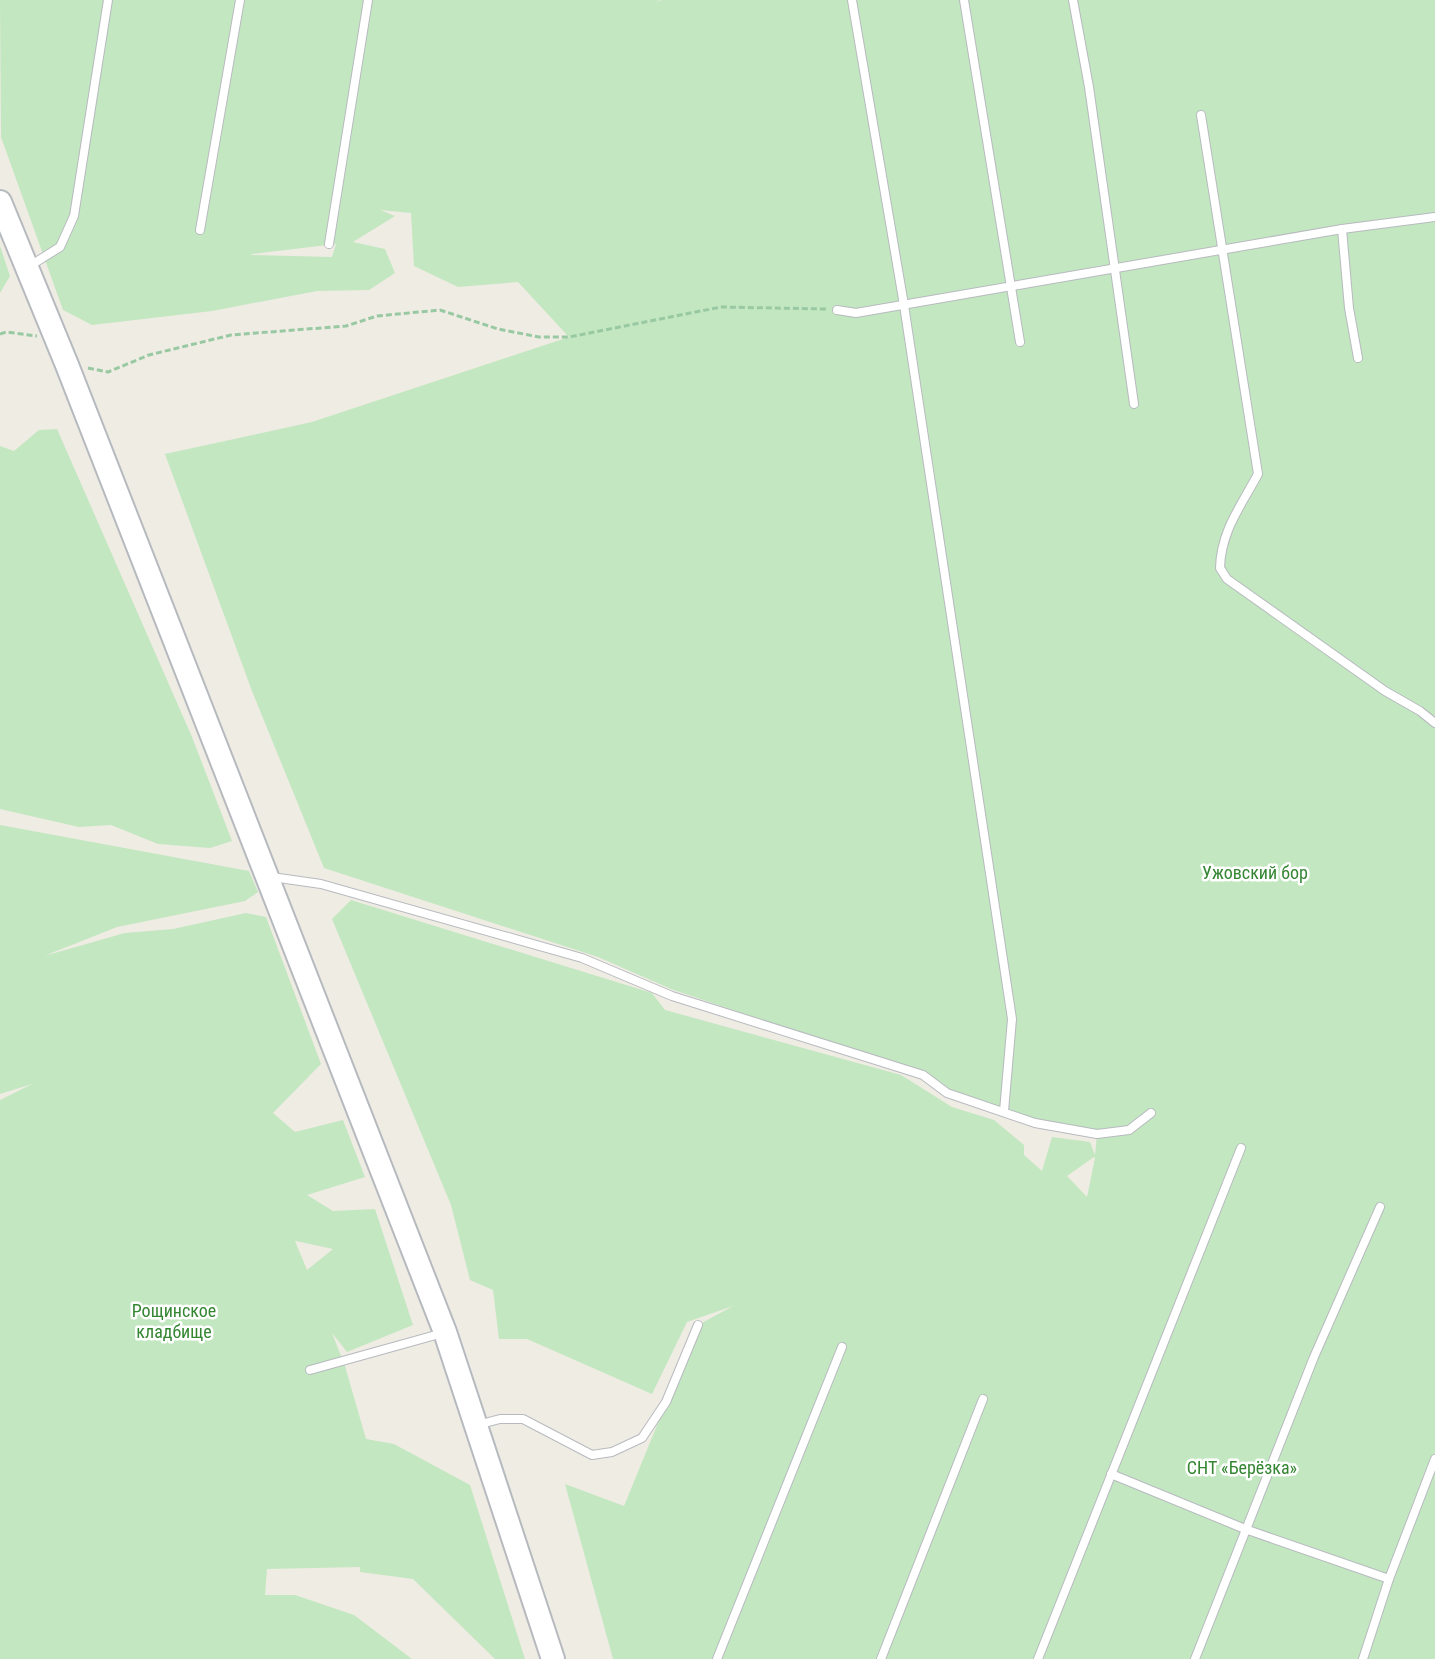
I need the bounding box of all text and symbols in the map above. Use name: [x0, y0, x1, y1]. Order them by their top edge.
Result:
park label: Ужовский бор: [1202, 862, 1308, 883]
park label: Рощинское кладбище: [132, 1300, 216, 1342]
park label: СНТ «Берёзка»: [1187, 1457, 1297, 1478]

